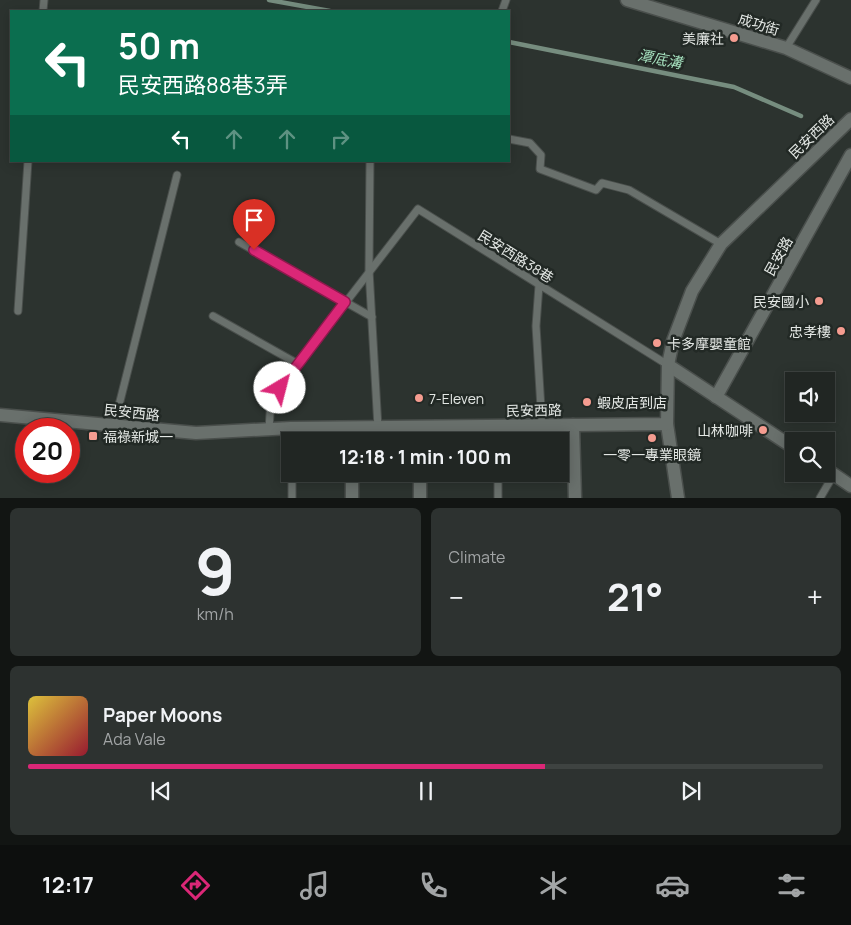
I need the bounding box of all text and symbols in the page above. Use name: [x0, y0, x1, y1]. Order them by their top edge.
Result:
street label: 成功街: [736, 9, 782, 39]
text: 50 m: [118, 22, 200, 70]
place label: 美廉社: [682, 29, 724, 48]
icon: left: [35, 30, 100, 95]
marker: 美廉社: [728, 32, 740, 44]
water label: 潭底溝: [636, 44, 686, 74]
text: 民安西路88巷3弄: [118, 70, 288, 100]
street label: 民安西路: [784, 110, 838, 162]
icon: left: [167, 125, 195, 153]
icon: ahead: [220, 125, 248, 153]
icon: ahead: [273, 125, 301, 153]
icon: right: [326, 125, 354, 153]
pin: [233, 199, 275, 250]
icon: arrive: [240, 206, 268, 234]
street label: 民安西路38巷: [475, 225, 557, 287]
street label: 民安路: [760, 233, 796, 279]
place label: 民安國小: [753, 292, 809, 311]
marker: 民安國小: [813, 295, 825, 307]
place label: 忠孝樓: [789, 322, 831, 341]
marker: 忠孝樓: [835, 325, 847, 337]
place label: 卡多摩嬰童館: [667, 334, 751, 353]
marker: 卡多摩嬰童館: [651, 337, 663, 349]
position arrow: [253, 361, 305, 413]
map controls: [785, 372, 835, 482]
button: sound: [785, 372, 835, 422]
place label: 7-Eleven: [429, 389, 484, 408]
marker: 7-Eleven: [413, 392, 425, 404]
place label: 蝦皮店到店: [597, 393, 667, 412]
marker: 蝦皮店到店: [581, 396, 593, 408]
street label: 民安西路: [103, 400, 161, 424]
street label: 民安西路: [506, 400, 562, 420]
speed limit sign: 20: [15, 418, 80, 483]
place label: 山林咖啡: [697, 421, 753, 440]
marker: 山林咖啡: [757, 424, 769, 436]
place label: 福祿新城一: [103, 427, 173, 446]
marker: 福祿新城一: [87, 430, 99, 442]
marker: 一零一專業眼鏡: [646, 432, 658, 444]
button: search: [785, 432, 835, 482]
text: 12:18 · 1 min · 100 m: [339, 444, 511, 470]
place label: 一零一專業眼鏡: [603, 445, 701, 464]
text: 9: [195, 526, 235, 615]
text: Climate: [449, 546, 505, 568]
text: 21°: [607, 570, 663, 622]
text: −: [449, 578, 464, 616]
text: +: [807, 578, 823, 616]
text: km/h: [197, 603, 234, 625]
text: Paper Moons: [103, 702, 222, 728]
text: Ada Vale: [103, 728, 166, 750]
icon: previous: [147, 777, 175, 805]
icon: pause: [412, 777, 440, 805]
icon: next: [677, 777, 705, 805]
icon: directions: [178, 868, 213, 903]
icon: music: [297, 868, 332, 903]
icon: phone: [416, 868, 451, 903]
icon: climate: [536, 868, 571, 903]
icon: car: [655, 868, 690, 903]
icon: filters: [774, 868, 809, 903]
text: 12:17: [42, 870, 94, 900]

